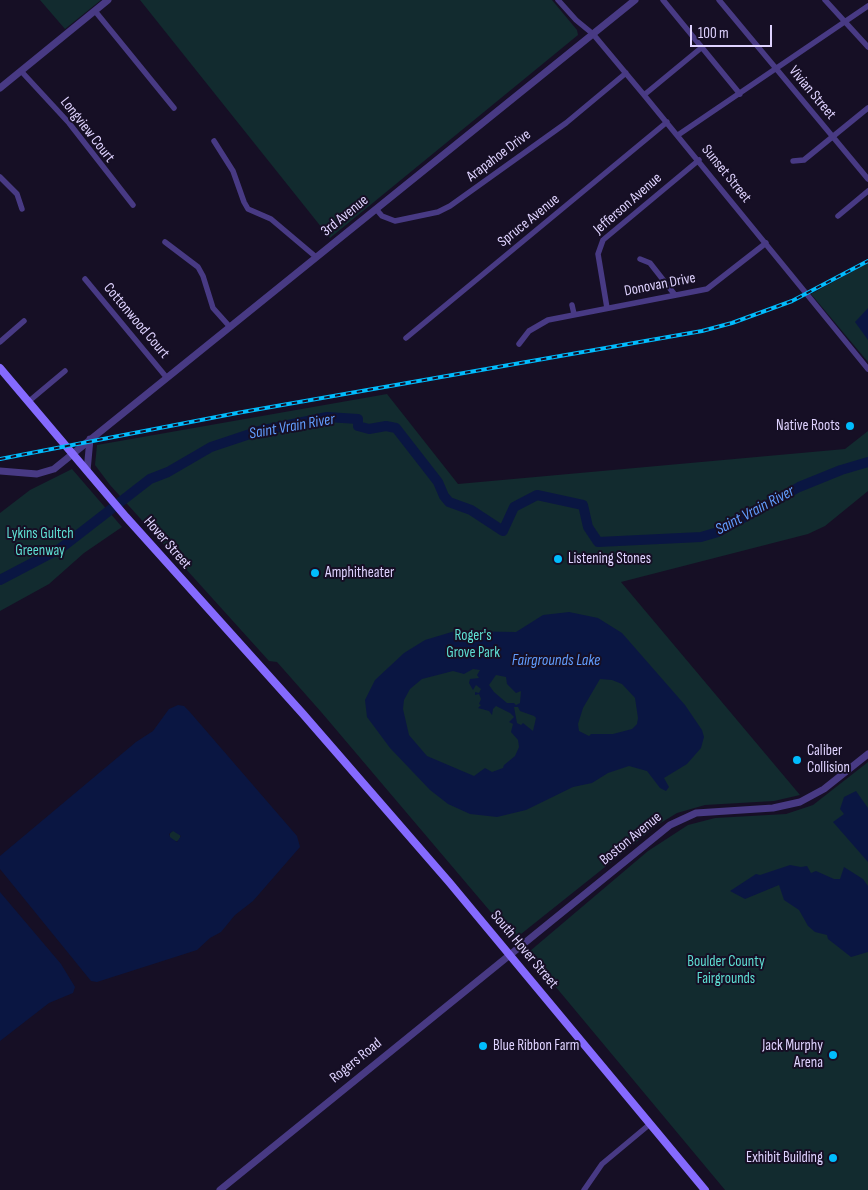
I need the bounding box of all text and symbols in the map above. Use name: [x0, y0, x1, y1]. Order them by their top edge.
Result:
scale bar: [693, 15, 776, 47]
text: 100 m: [698, 24, 729, 43]
street label: Vivian Street: [784, 63, 840, 123]
street label: Longview Court: [56, 94, 118, 166]
street label: Arapahoe Drive: [463, 126, 535, 186]
street label: Sunset Street: [697, 141, 755, 207]
street label: Jefferson Avenue: [590, 169, 666, 239]
street label: 3rd Avenue: [318, 191, 372, 241]
street label: Spruce Avenue: [494, 191, 564, 251]
street label: Donovan Drive: [623, 269, 697, 301]
street label: Cottonwood Court: [99, 280, 173, 362]
water label: Saint Vrain River: [248, 410, 336, 444]
place label: Native Roots: [776, 417, 840, 435]
marker: Native Roots: [844, 420, 856, 432]
water label: Saint Vrain River: [712, 482, 798, 540]
street label: Hover Street: [139, 513, 195, 573]
park label: Lykins Gultch Greenway: [6, 525, 74, 560]
place label: Listening Stones: [568, 550, 651, 568]
marker: Listening Stones: [552, 553, 564, 565]
place label: Amphitheater: [325, 564, 394, 582]
marker: Amphitheater: [309, 567, 321, 579]
park label: Roger's Grove Park: [446, 627, 500, 662]
water label: Fairgrounds Lake: [512, 651, 600, 671]
place label: Caliber Collision: [807, 742, 850, 777]
marker: Caliber Collision: [791, 754, 803, 766]
street label: Boston Avenue: [596, 809, 666, 869]
street label: South Hover Street: [486, 907, 562, 993]
park label: Boulder County Fairgrounds: [687, 953, 765, 988]
street label: Rogers Road: [326, 1035, 386, 1087]
place label: Blue Ribbon Farm: [493, 1037, 579, 1055]
place label: Jack Murphy Arena: [762, 1037, 823, 1072]
marker: Blue Ribbon Farm: [477, 1040, 489, 1052]
marker: Jack Murphy Arena: [827, 1049, 839, 1061]
place label: Exhibit Building: [746, 1149, 823, 1167]
marker: Exhibit Building: [827, 1152, 839, 1164]

